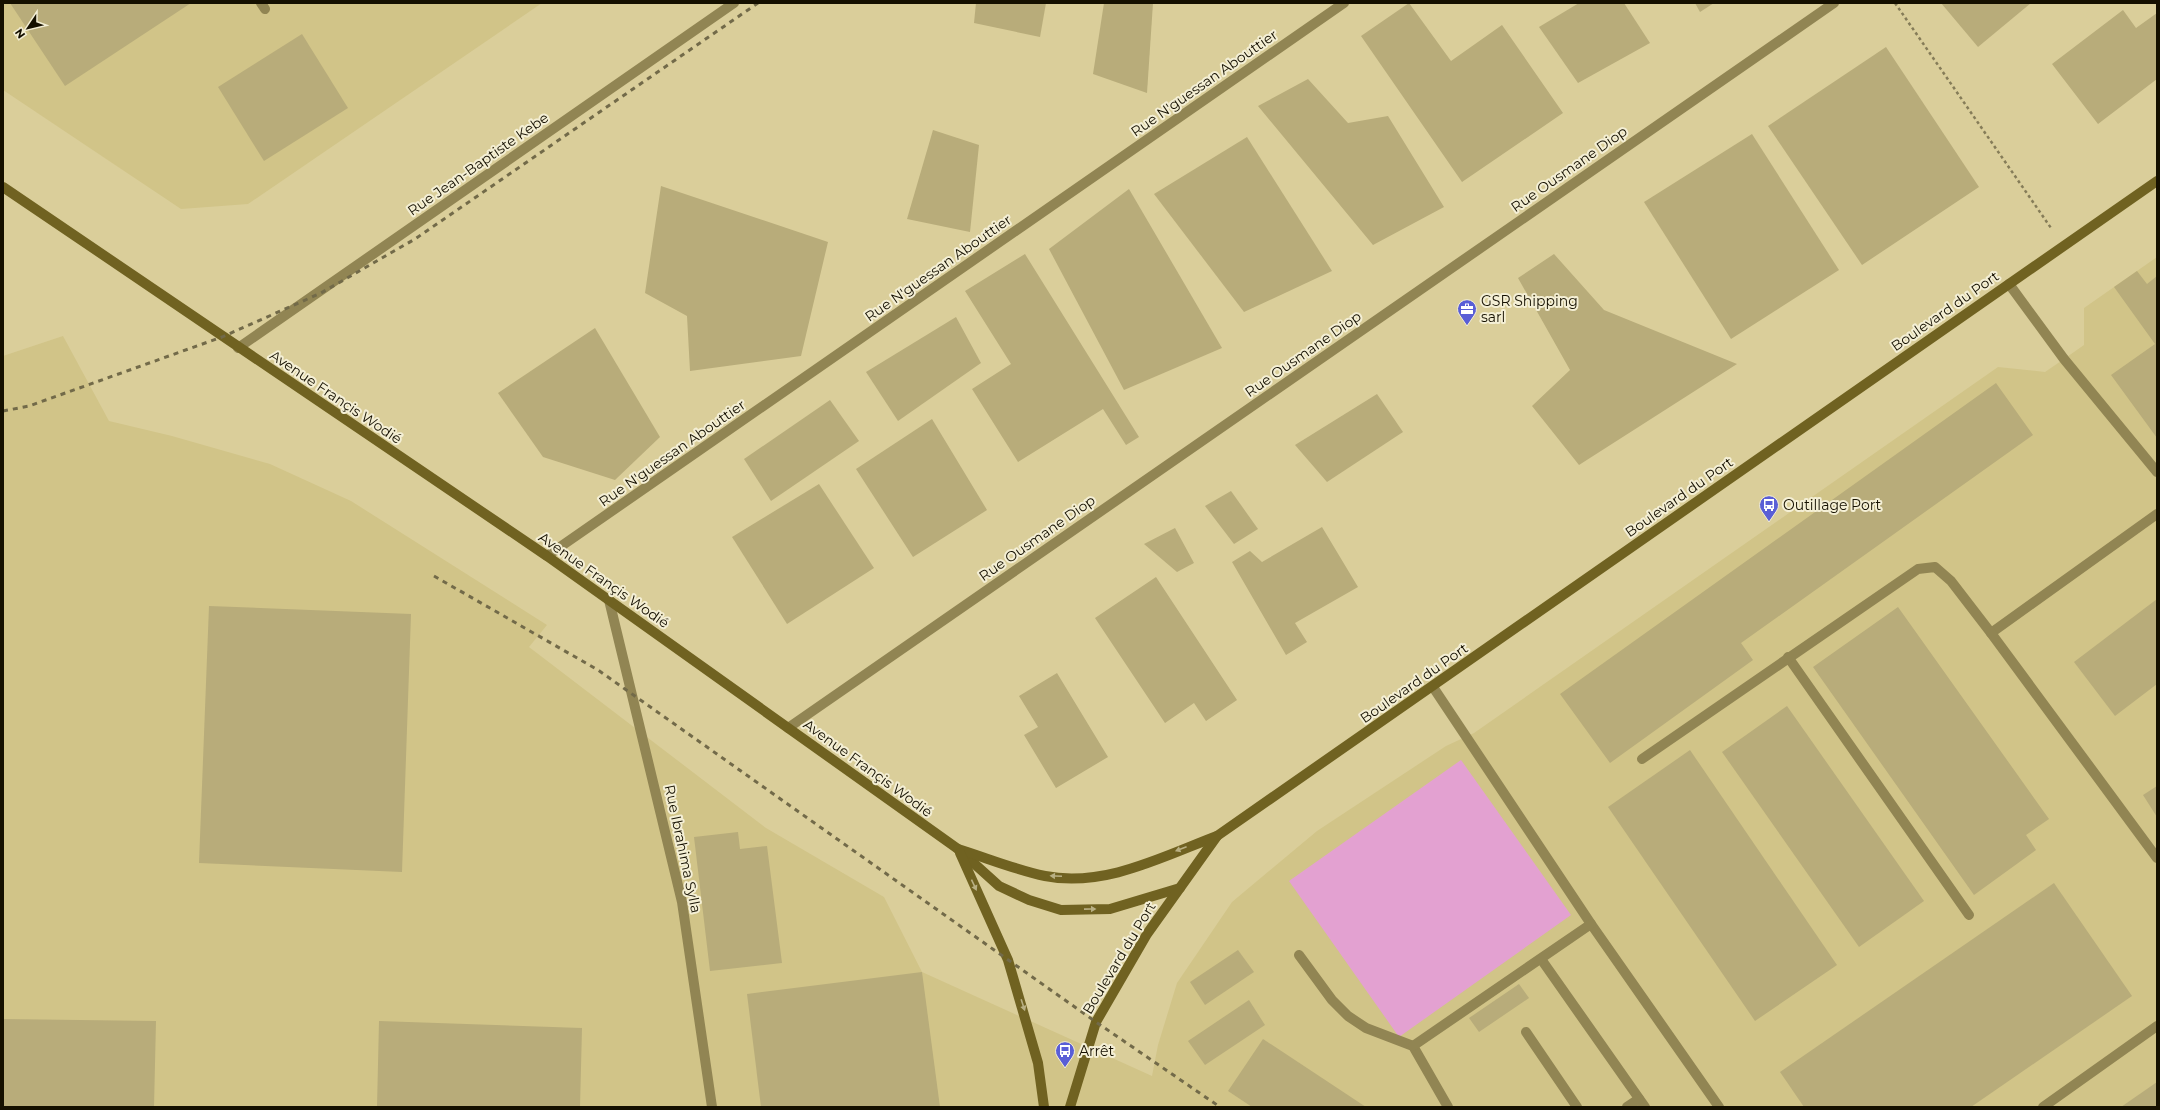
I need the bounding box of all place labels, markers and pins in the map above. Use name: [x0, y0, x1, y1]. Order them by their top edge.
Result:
place label: GSR Shipping sarl: [1481, 292, 1578, 326]
office icon: GSR Shipping sarl: [1456, 298, 1478, 326]
bus stop icon: Outillage Port: [1758, 494, 1780, 522]
place label: Outillage Port: [1783, 496, 1882, 514]
bus stop icon: Arrêt: [1054, 1040, 1076, 1068]
place label: Arrêt: [1079, 1042, 1114, 1060]

